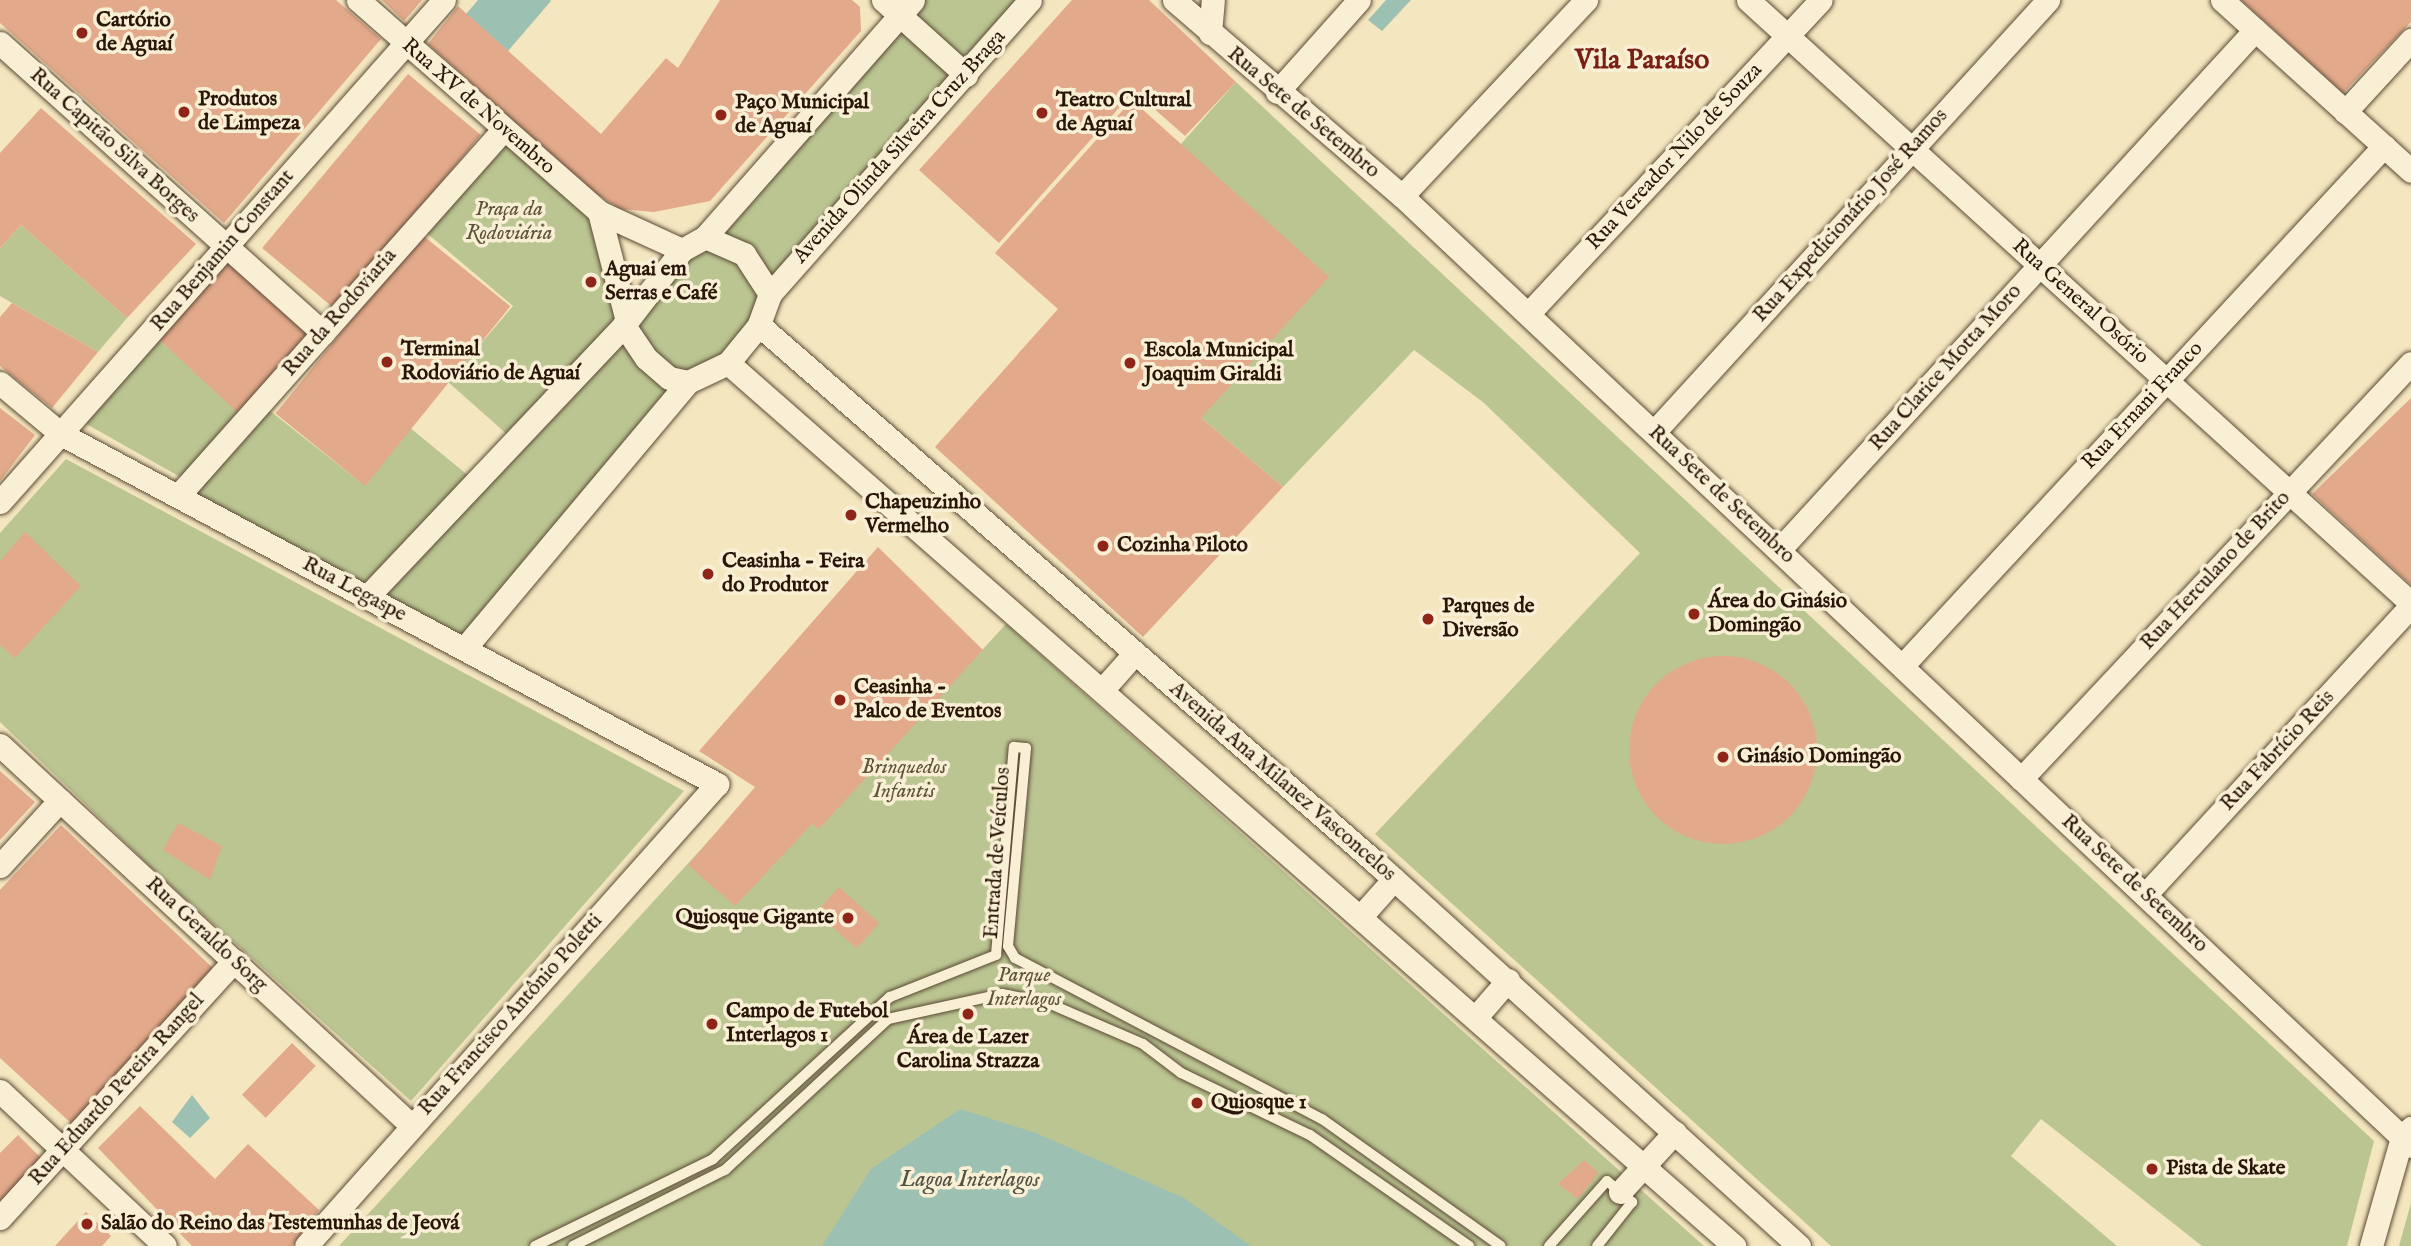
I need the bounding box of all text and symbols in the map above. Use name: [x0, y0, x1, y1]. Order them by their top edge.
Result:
place label: Cartório de Aguaí: [96, 8, 173, 58]
marker: Cartório de Aguaí: [74, 25, 90, 41]
street label: Avenida Olinda Silveira Cruz Braga: [788, 25, 1012, 269]
street label: Rua XV de Novembro: [396, 34, 560, 180]
street label: Rua Sete de Setembro: [1222, 42, 1384, 184]
district label: Vila Paraíso: [1575, 44, 1709, 78]
street label: Rua Vereador Nilo de Souza: [1582, 58, 1768, 256]
street label: Rua Capitão Silva Borges: [24, 63, 204, 229]
place label: Produtos de Limpeza: [198, 87, 300, 137]
place label: Teatro Cultural de Aguaí: [1056, 88, 1191, 138]
place label: Paço Municipal de Aguaí: [735, 90, 869, 140]
marker: Produtos de Limpeza: [176, 104, 192, 120]
street label: Rua Expedicionário José Ramos: [1748, 104, 1954, 328]
marker: Teatro Cultural de Aguaí: [1034, 105, 1050, 121]
marker: Paço Municipal de Aguaí: [713, 107, 729, 123]
street label: Rua Benjamin Constant: [146, 165, 300, 337]
park label: Praça da Rodoviária: [466, 197, 552, 247]
street label: Rua General Osório: [2006, 234, 2154, 370]
street label: Rua da Rodoviaria: [278, 244, 402, 382]
place label: Aguai em Serras e Café: [605, 257, 717, 307]
marker: Aguai em Serras e Café: [583, 274, 599, 290]
street label: Rua Clarice Motta Moro: [1865, 280, 2027, 456]
place label: Terminal Rodoviário de Aguaí: [401, 337, 580, 387]
street label: Rua Ernani Franco: [2077, 337, 2209, 475]
place label: Escola Municipal Joaquim Giraldi: [1144, 338, 1294, 388]
marker: Terminal Rodoviário de Aguaí: [379, 354, 395, 370]
marker: Escola Municipal Joaquim Giraldi: [1122, 355, 1138, 371]
street label: Rua Sete de Setembro: [1642, 421, 1800, 569]
street label: Rua Herculano de Brito: [2136, 486, 2296, 656]
place label: Chapeuzinho Vermelho: [865, 490, 981, 540]
marker: Chapeuzinho Vermelho: [843, 507, 859, 523]
place label: Cozinha Piloto: [1117, 533, 1248, 559]
marker: Cozinha Piloto: [1095, 538, 1111, 554]
place label: Ceasinha - Feira do Produtor: [722, 549, 864, 599]
street label: Rua Legaspe: [298, 552, 410, 628]
marker: Ceasinha - Feira do Produtor: [700, 566, 716, 582]
place label: Área do Ginásio Domingão: [1708, 589, 1847, 639]
place label: Parques de Diversão: [1442, 594, 1535, 644]
marker: Área do Ginásio Domingão: [1686, 606, 1702, 622]
marker: Parques de Diversão: [1420, 611, 1436, 627]
place label: Ceasinha - Palco de Eventos: [854, 675, 1001, 725]
street label: Avenida Ana Milanez Vasconcelos: [1164, 677, 1400, 887]
street label: Rua Fabrício Reis: [2216, 685, 2340, 817]
marker: Ceasinha - Palco de Eventos: [832, 692, 848, 708]
place label: Ginásio Domingão: [1737, 744, 1901, 770]
marker: Ginásio Domingão: [1715, 749, 1731, 765]
park label: Brinquedos Infantis: [862, 755, 946, 805]
street label: Entrada de Veículos: [979, 766, 1017, 940]
street label: Rua Sete de Setembro: [2055, 810, 2213, 958]
street label: Rua Geraldo Sorg: [140, 872, 272, 998]
place label: Quiosque Gigante: [675, 905, 834, 931]
street label: Rua Francisco Antônio Poletti: [414, 909, 608, 1121]
marker: Quiosque Gigante: [840, 910, 856, 926]
park label: Parque Interlagos: [987, 963, 1061, 1013]
street label: Rua Eduardo Pereira Rangel: [24, 989, 210, 1191]
place label: Campo de Futebol Interlagos 1: [726, 999, 888, 1049]
marker: Área de Lazer Carolina Strazza: [960, 1006, 976, 1022]
marker: Campo de Futebol Interlagos 1: [704, 1016, 720, 1032]
place label: Área de Lazer Carolina Strazza: [897, 1025, 1039, 1075]
place label: Quiosque 1: [1211, 1090, 1307, 1116]
marker: Quiosque 1: [1189, 1095, 1205, 1111]
place label: Pista de Skate: [2166, 1156, 2285, 1182]
marker: Pista de Skate: [2144, 1161, 2160, 1177]
water label: Lagoa Interlagos: [900, 1166, 1040, 1194]
place label: Salão do Reino das Testemunhas de Jeová: [101, 1211, 459, 1237]
marker: Salão do Reino das Testemunhas de Jeová: [79, 1216, 95, 1232]

